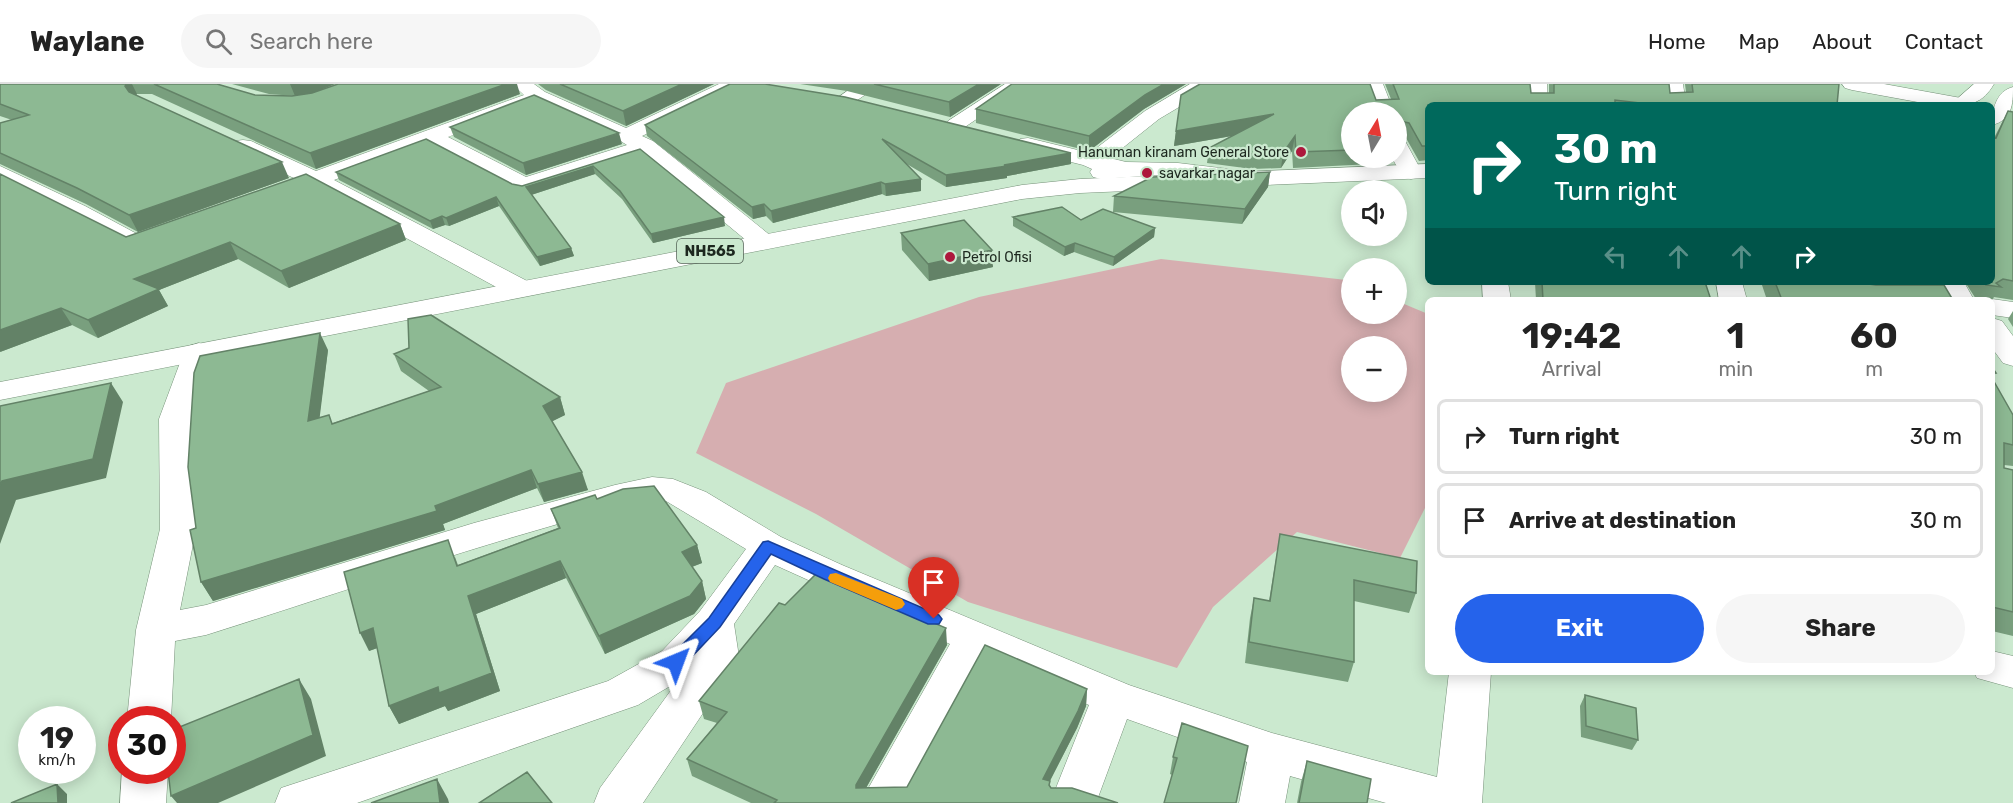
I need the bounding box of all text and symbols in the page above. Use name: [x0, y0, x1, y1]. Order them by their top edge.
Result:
search box: [181, 14, 601, 68]
text: Waylane: [30, 25, 145, 58]
icon: search: [202, 25, 235, 58]
text: Search here: [250, 28, 373, 55]
text: Home: [1648, 29, 1705, 54]
text: Map: [1738, 29, 1779, 54]
text: About: [1812, 29, 1872, 54]
text: Contact: [1905, 29, 1983, 54]
north arrow: [1341, 102, 1407, 168]
map controls: [1341, 102, 1407, 402]
text: 30 m: [1554, 124, 1658, 174]
icon: right: [1455, 126, 1533, 204]
place label: Hanuman kiranam General Store: [1078, 144, 1289, 161]
marker: Hanuman kiranam General Store: [1294, 145, 1308, 159]
place label: savarkar nagar: [1159, 165, 1256, 182]
marker: savarkar nagar: [1140, 166, 1154, 180]
text: Turn right: [1554, 175, 1677, 207]
button: sound: [1341, 180, 1407, 246]
road number: NH565: [677, 239, 743, 263]
icon: left: [1599, 240, 1632, 273]
icon: ahead: [1662, 240, 1695, 273]
icon: ahead: [1725, 240, 1758, 273]
icon: right: [1788, 240, 1821, 273]
place label: Petrol Ofisi: [962, 249, 1032, 266]
marker: Petrol Ofisi: [943, 250, 957, 264]
button: +: [1341, 258, 1407, 324]
text: 19:42: [1522, 314, 1621, 357]
text: 1: [1727, 314, 1745, 357]
text: 60: [1850, 314, 1898, 357]
button: −: [1341, 336, 1407, 402]
text: Arrival: [1542, 357, 1602, 381]
text: min: [1718, 357, 1753, 381]
text: m: [1865, 357, 1883, 381]
icon: right: [1458, 420, 1491, 453]
text: Turn right: [1509, 423, 1619, 450]
text: 30 m: [1910, 423, 1962, 450]
icon: arrive: [1458, 504, 1491, 537]
text: Arrive at destination: [1509, 507, 1736, 534]
text: 30 m: [1910, 507, 1962, 534]
pin: [908, 557, 959, 619]
icon: arrive: [917, 566, 950, 599]
button: Exit: [1455, 594, 1704, 663]
button: Share: [1716, 594, 1965, 663]
position arrow: [644, 630, 708, 694]
speed limit sign: 30: [108, 706, 186, 784]
text: 19: [40, 720, 74, 756]
text: km/h: [38, 751, 76, 769]

